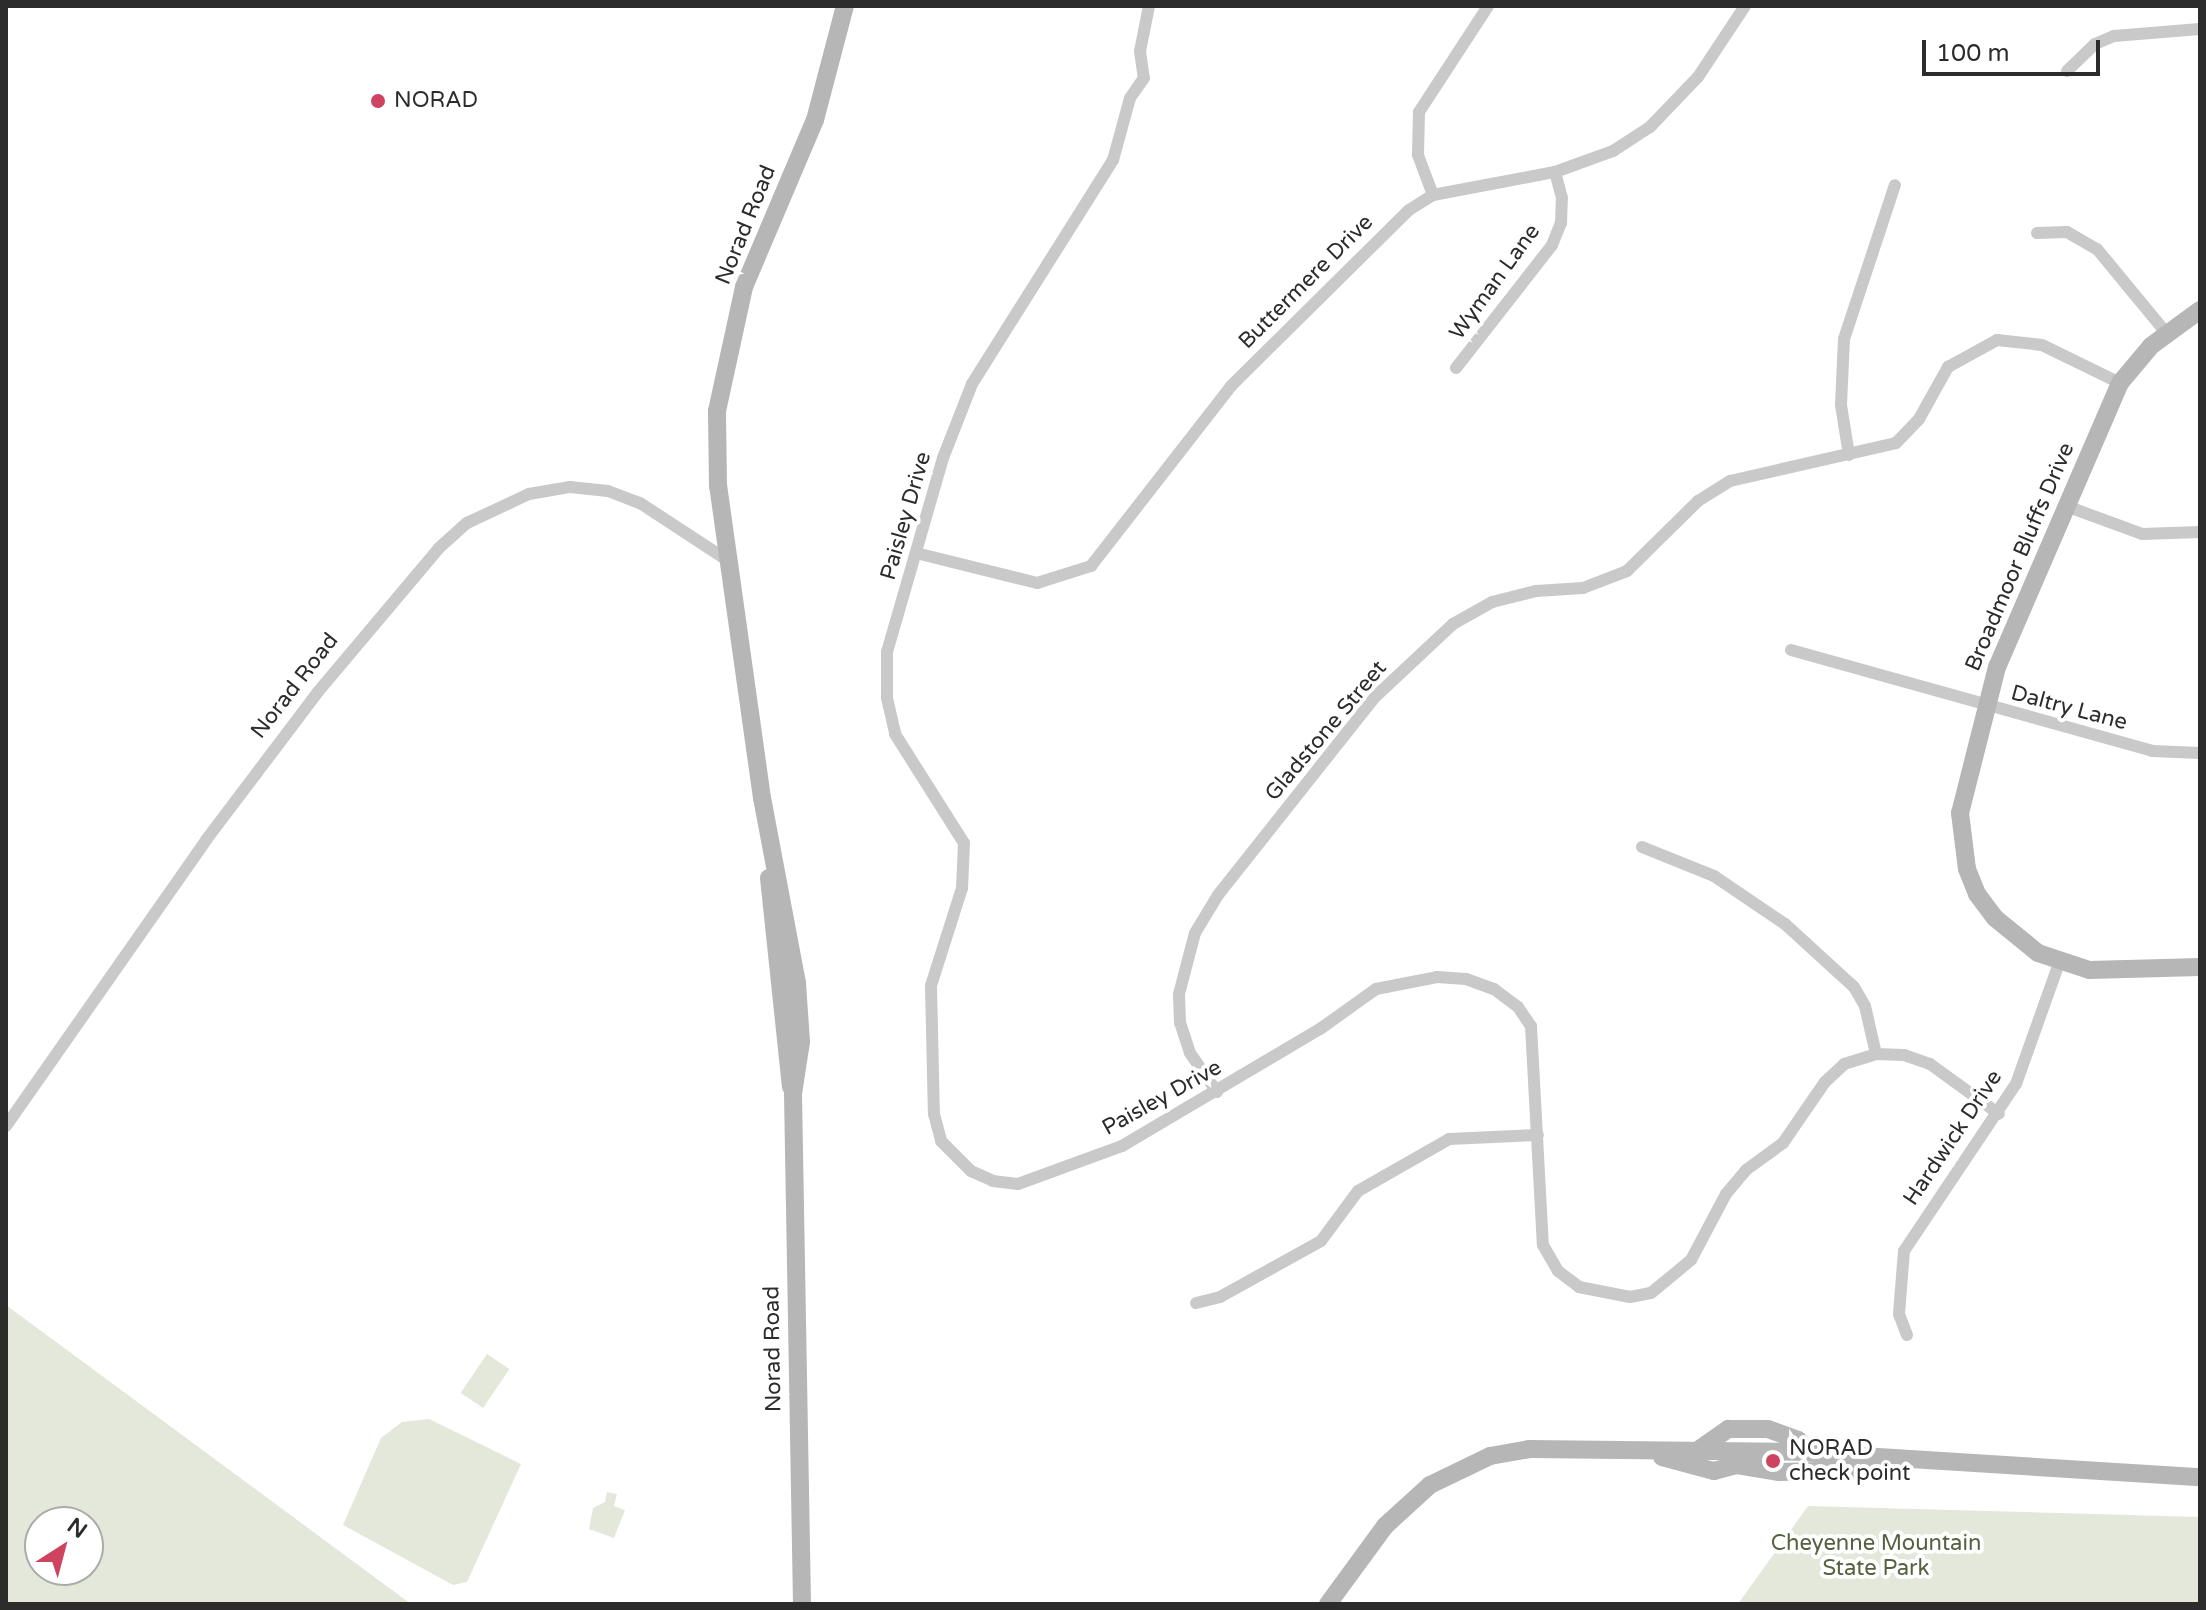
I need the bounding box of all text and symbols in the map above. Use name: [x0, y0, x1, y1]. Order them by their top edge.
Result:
scale bar: [1926, 24, 2104, 74]
text: 100 m: [1936, 39, 2010, 68]
place label: NORAD: [394, 88, 478, 114]
marker: NORAD: [369, 92, 387, 110]
street label: Norad Road: [710, 161, 782, 289]
street label: Buttermere Drive: [1233, 209, 1379, 355]
street label: Wyman Lane: [1444, 219, 1546, 345]
street label: Broadmoor Bluffs Drive: [1960, 439, 2080, 675]
street label: Paisley Drive: [875, 449, 937, 583]
street label: Norad Road: [246, 628, 344, 744]
street label: Gladstone Street: [1260, 656, 1392, 806]
street label: Daltry Lane: [2008, 680, 2130, 736]
street label: Paisley Drive: [1098, 1054, 1226, 1142]
street label: Hardwick Drive: [1898, 1065, 2008, 1211]
street label: Norad Road: [759, 1286, 787, 1412]
place label: NORAD check point: [1789, 1435, 1910, 1486]
marker: NORAD check point: [1764, 1452, 1782, 1470]
north arrow: [24, 1506, 104, 1586]
text: N: [62, 1512, 92, 1544]
park label: Cheyenne Mountain State Park: [1771, 1530, 1981, 1582]

